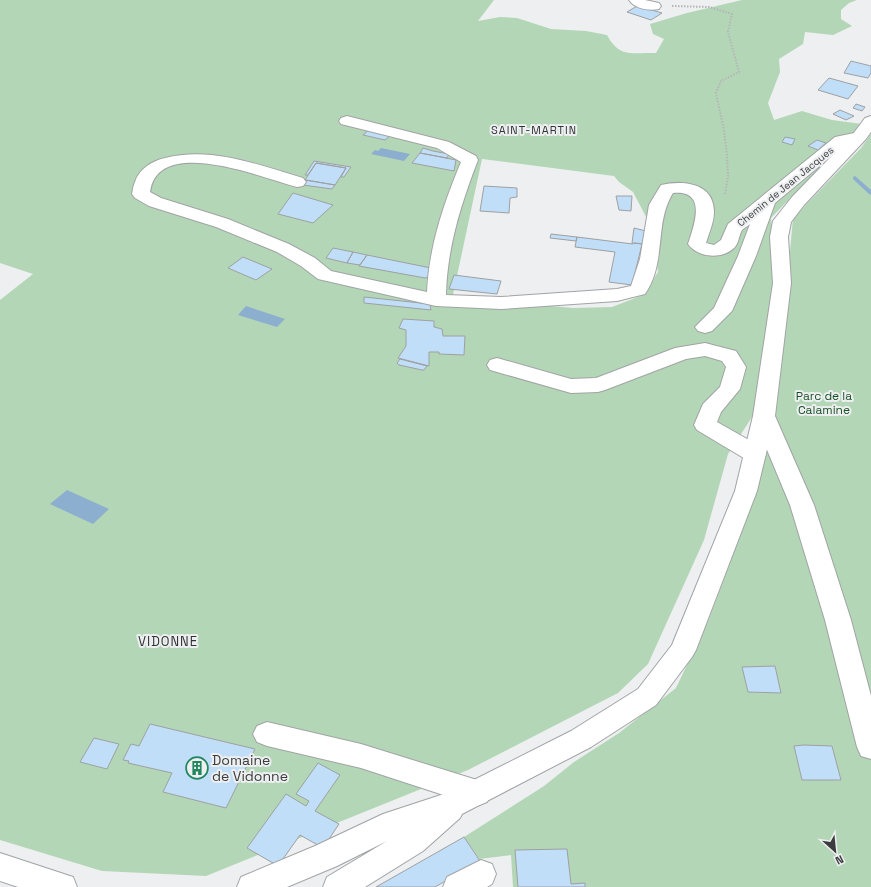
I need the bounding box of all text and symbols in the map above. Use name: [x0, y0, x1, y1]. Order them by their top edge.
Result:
district label: SAINT-MARTIN: [491, 123, 577, 137]
street label: Chemin de Jean Jacques: [735, 144, 836, 229]
park label: Parc de la Calamine: [796, 388, 852, 418]
district label: VIDONNE: [138, 633, 198, 650]
place label: Domaine de Vidonne: [212, 751, 288, 785]
building icon: Domaine de Vidonne: [184, 755, 210, 781]
north arrow: [815, 831, 855, 871]
text: N: [833, 852, 846, 868]

